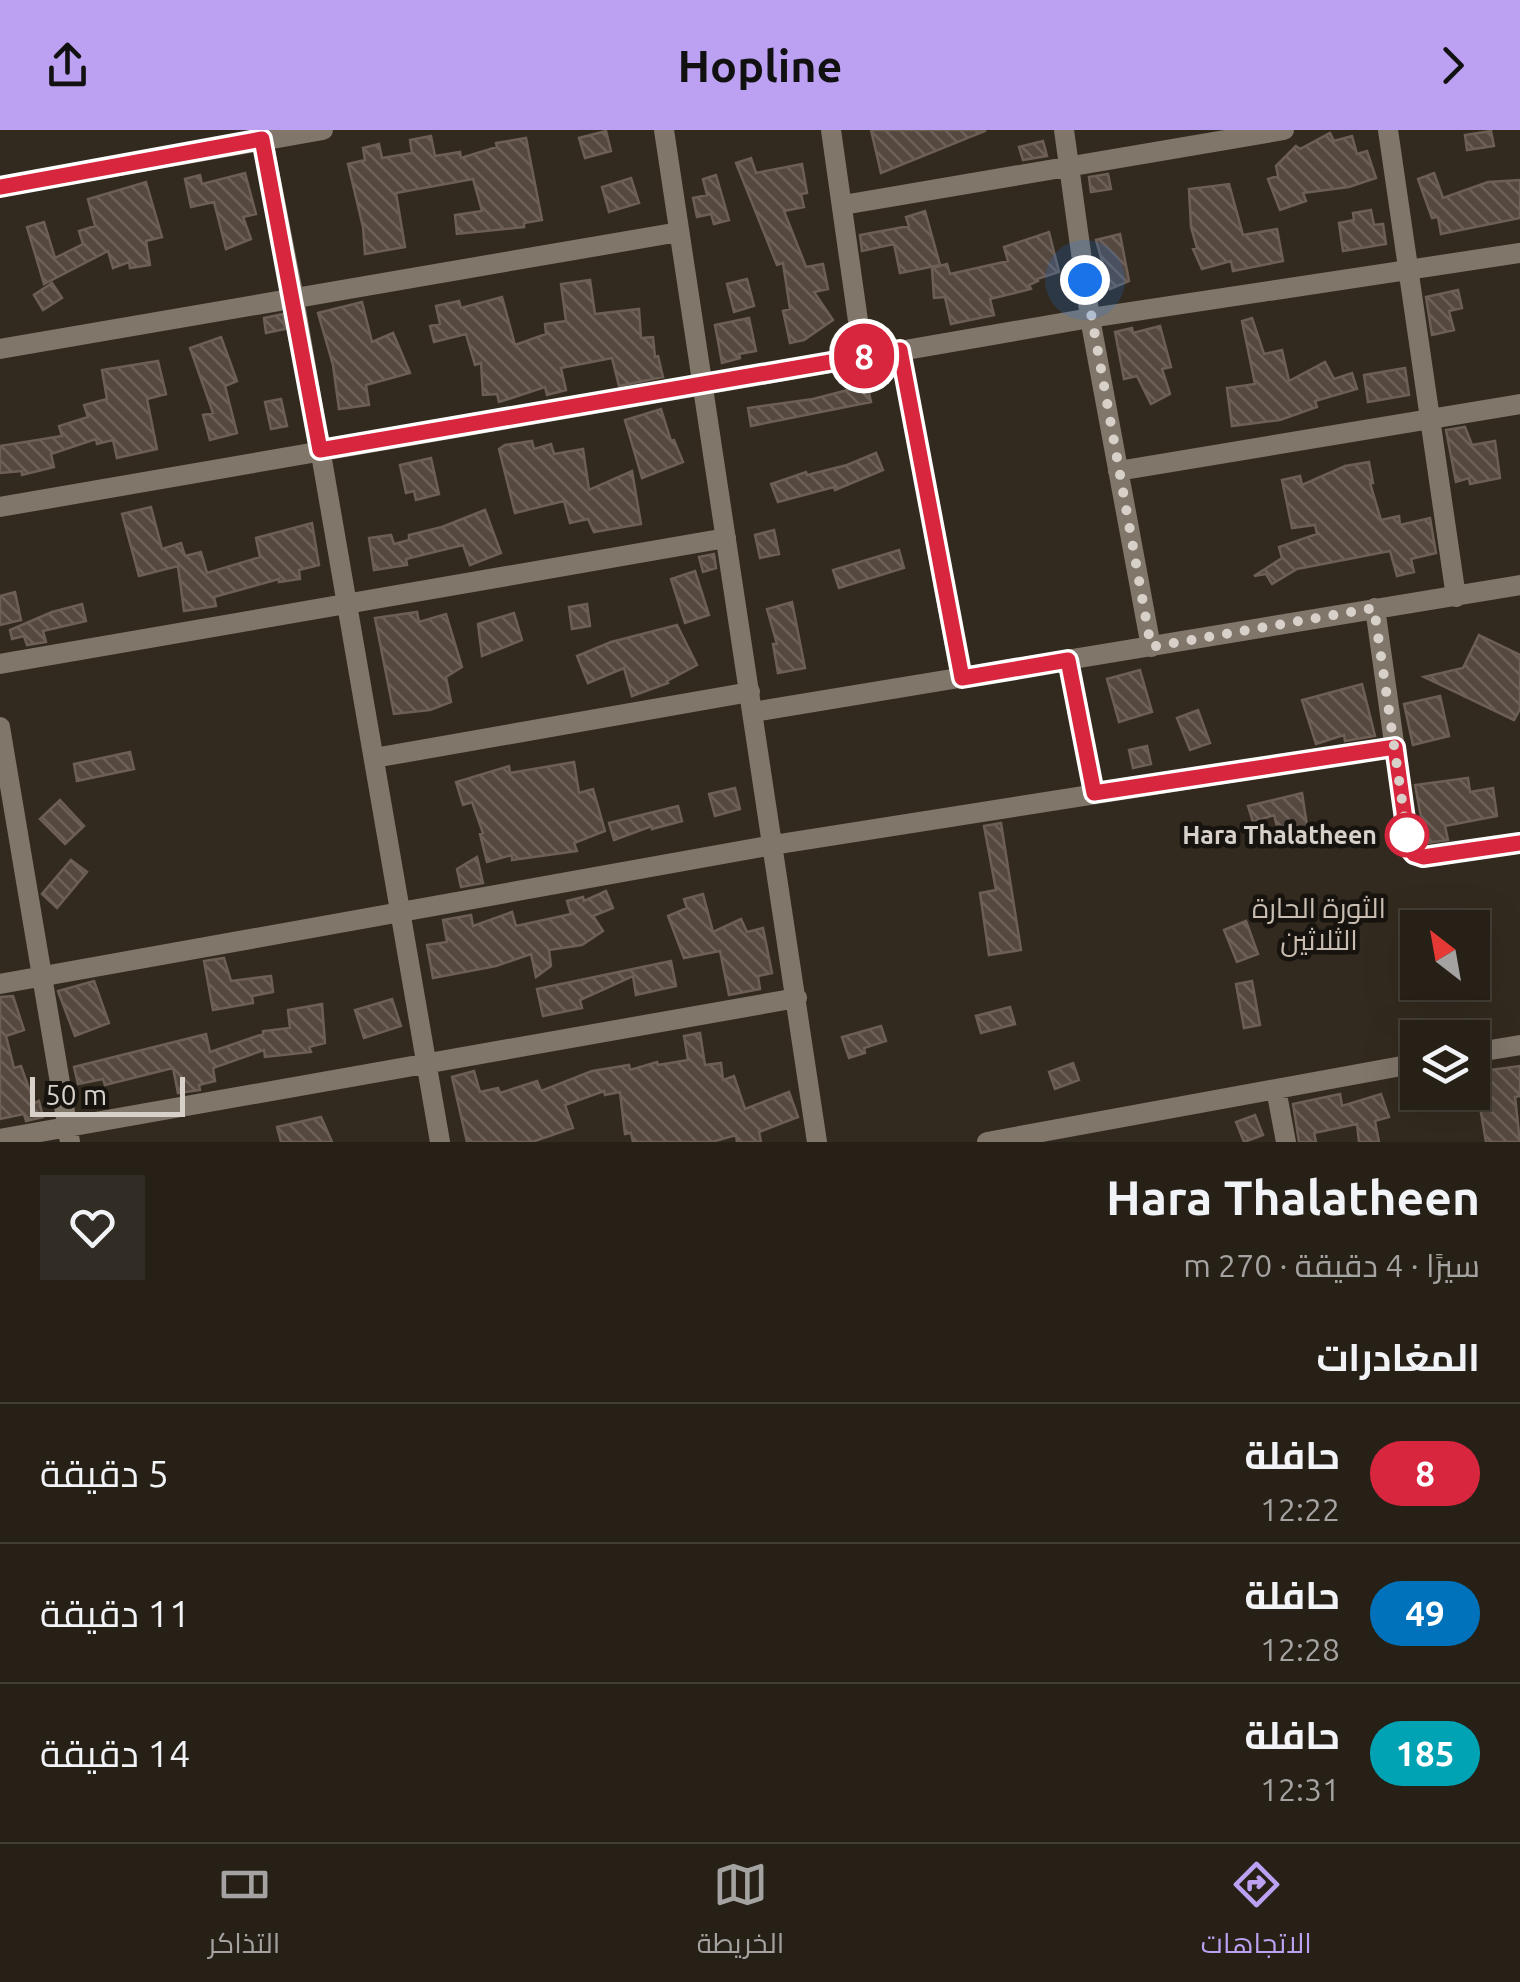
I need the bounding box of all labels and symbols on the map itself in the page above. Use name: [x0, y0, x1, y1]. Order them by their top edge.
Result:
your location: [1060, 255, 1110, 305]
line badge: 8: [832, 324, 896, 388]
marker: Hara Thalatheen: [1386, 814, 1428, 856]
place label: Hara Thalatheen: [1182, 821, 1377, 849]
district label: الثورة الحارة الثلاثين: [1252, 892, 1386, 957]
north arrow: [1400, 910, 1490, 1000]
scale bar: [30, 1072, 185, 1116]

